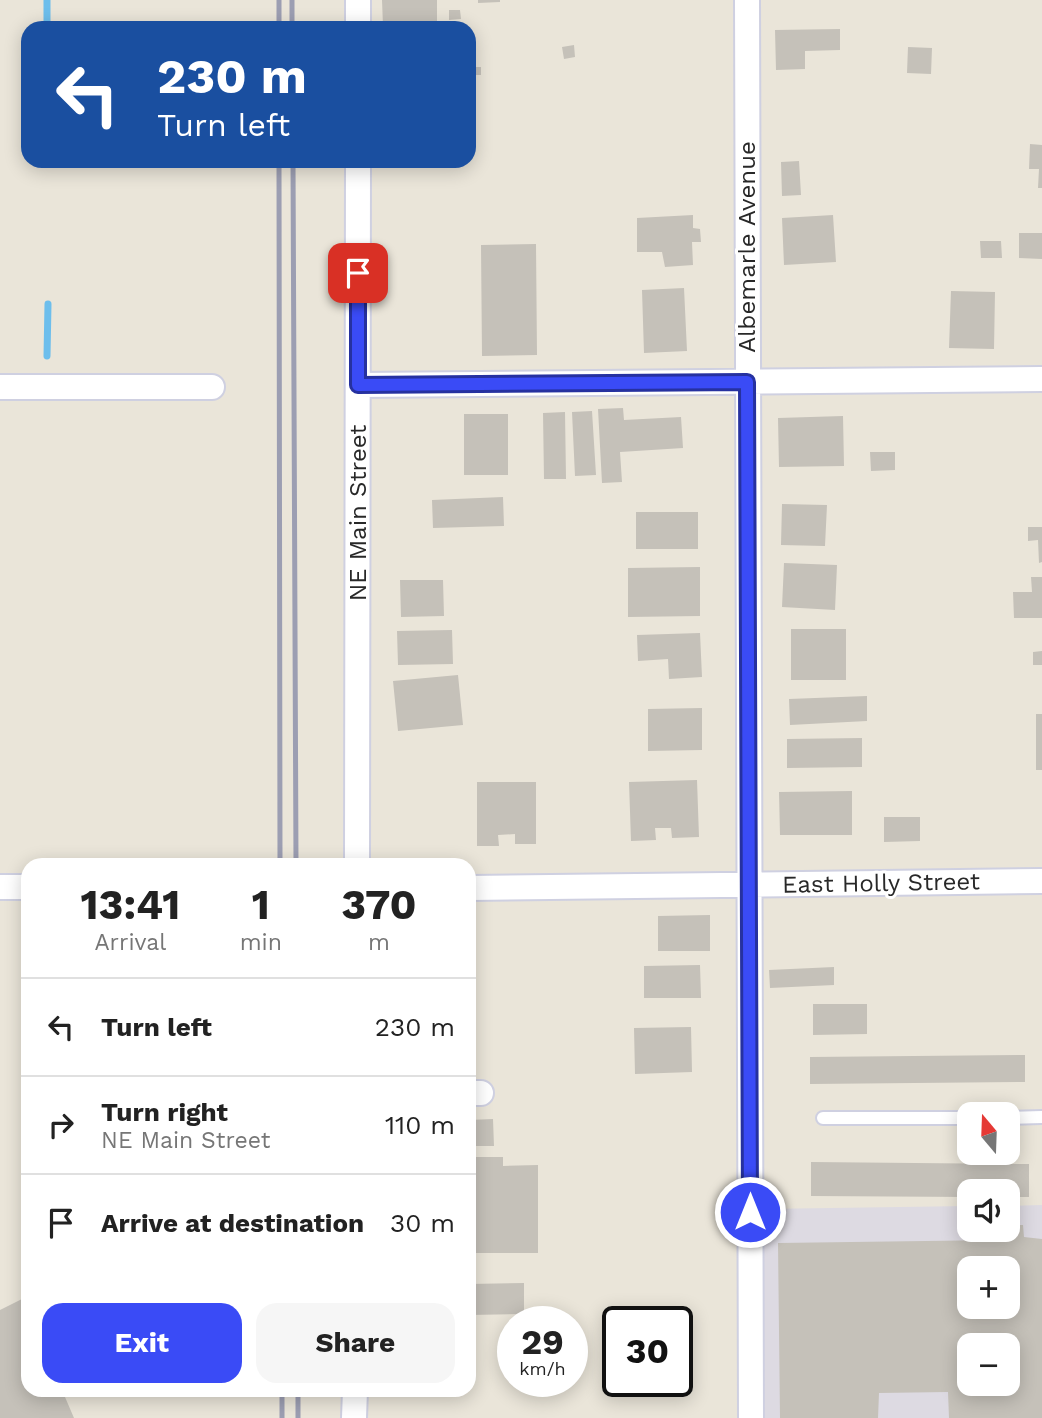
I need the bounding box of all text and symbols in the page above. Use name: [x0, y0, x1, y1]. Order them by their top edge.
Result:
text: 230 m: [157, 47, 307, 105]
icon: left: [42, 49, 133, 140]
text: Turn left: [157, 106, 290, 144]
street label: Albemarle Avenue: [733, 141, 761, 353]
pin: [328, 243, 388, 303]
icon: arrive: [339, 254, 377, 292]
street label: NE Main Street: [344, 425, 372, 601]
street label: East Holly Street: [782, 867, 980, 899]
text: 13:41: [80, 880, 180, 929]
text: 1: [252, 880, 270, 929]
text: 370: [341, 880, 417, 929]
text: Arrival: [94, 929, 166, 956]
text: min: [240, 929, 282, 956]
text: m: [368, 929, 390, 956]
icon: left: [42, 1008, 80, 1046]
text: Turn left: [101, 1012, 212, 1042]
text: 230 m: [375, 1012, 455, 1042]
text: Turn right: [101, 1097, 228, 1127]
north arrow: [957, 1102, 1020, 1166]
map controls: [957, 1102, 1020, 1396]
icon: right: [42, 1106, 80, 1144]
text: 110 m: [385, 1110, 455, 1140]
text: NE Main Street: [101, 1127, 270, 1154]
position arrow: [713, 1175, 787, 1249]
button: sound: [957, 1179, 1020, 1242]
icon: arrive: [42, 1204, 80, 1242]
text: Arrive at destination: [101, 1208, 364, 1238]
text: 30 m: [390, 1208, 455, 1238]
button: +: [957, 1256, 1020, 1319]
button: Exit: [42, 1303, 242, 1383]
button: Share: [256, 1303, 455, 1383]
speed limit sign: 30: [602, 1306, 693, 1397]
text: 29: [521, 1321, 564, 1363]
button: −: [957, 1333, 1020, 1396]
text: km/h: [519, 1358, 566, 1379]

